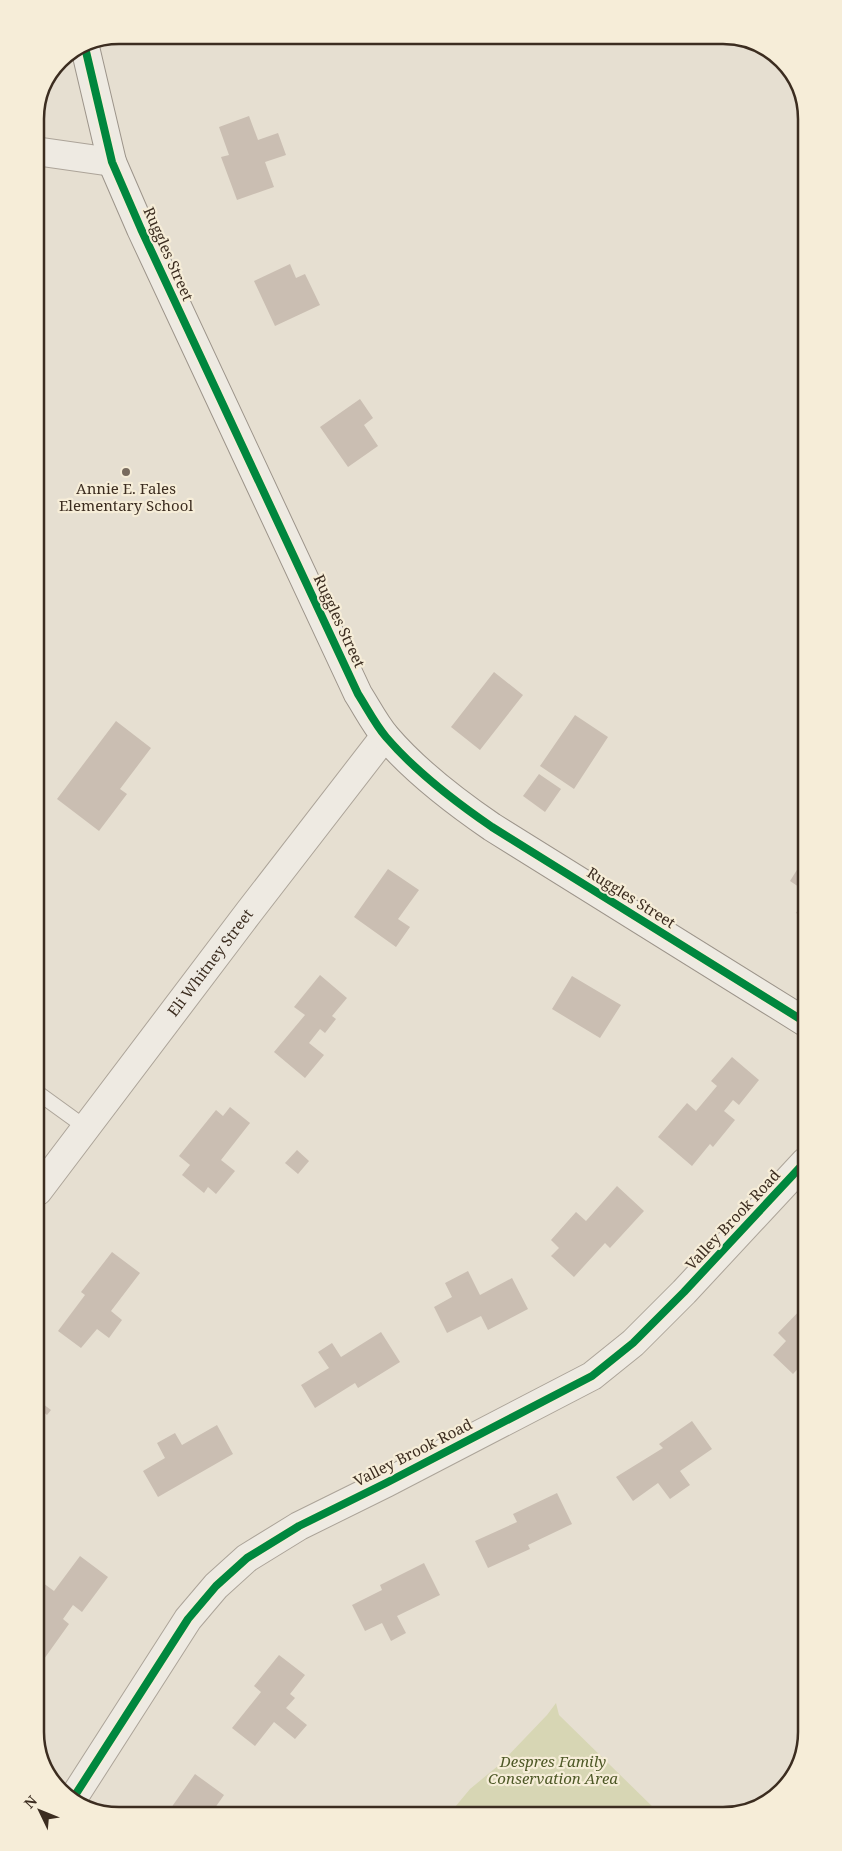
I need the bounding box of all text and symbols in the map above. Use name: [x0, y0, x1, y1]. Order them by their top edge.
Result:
street label: Ruggles Street: [139, 204, 199, 304]
marker: Annie E. Fales Elementary School: [120, 466, 132, 478]
place label: Annie E. Fales Elementary School: [59, 478, 193, 515]
street label: Ruggles Street: [310, 571, 370, 670]
street label: Ruggles Street: [584, 862, 680, 932]
street label: Eli Whitney Street: [163, 904, 257, 1020]
street label: Valley Brook Road: [680, 1165, 784, 1274]
street label: Valley Brook Road: [350, 1414, 475, 1491]
park label: Despres Family Conservation Area: [488, 1751, 618, 1788]
north arrow: [15, 1786, 65, 1836]
text: N: [19, 1791, 41, 1812]

